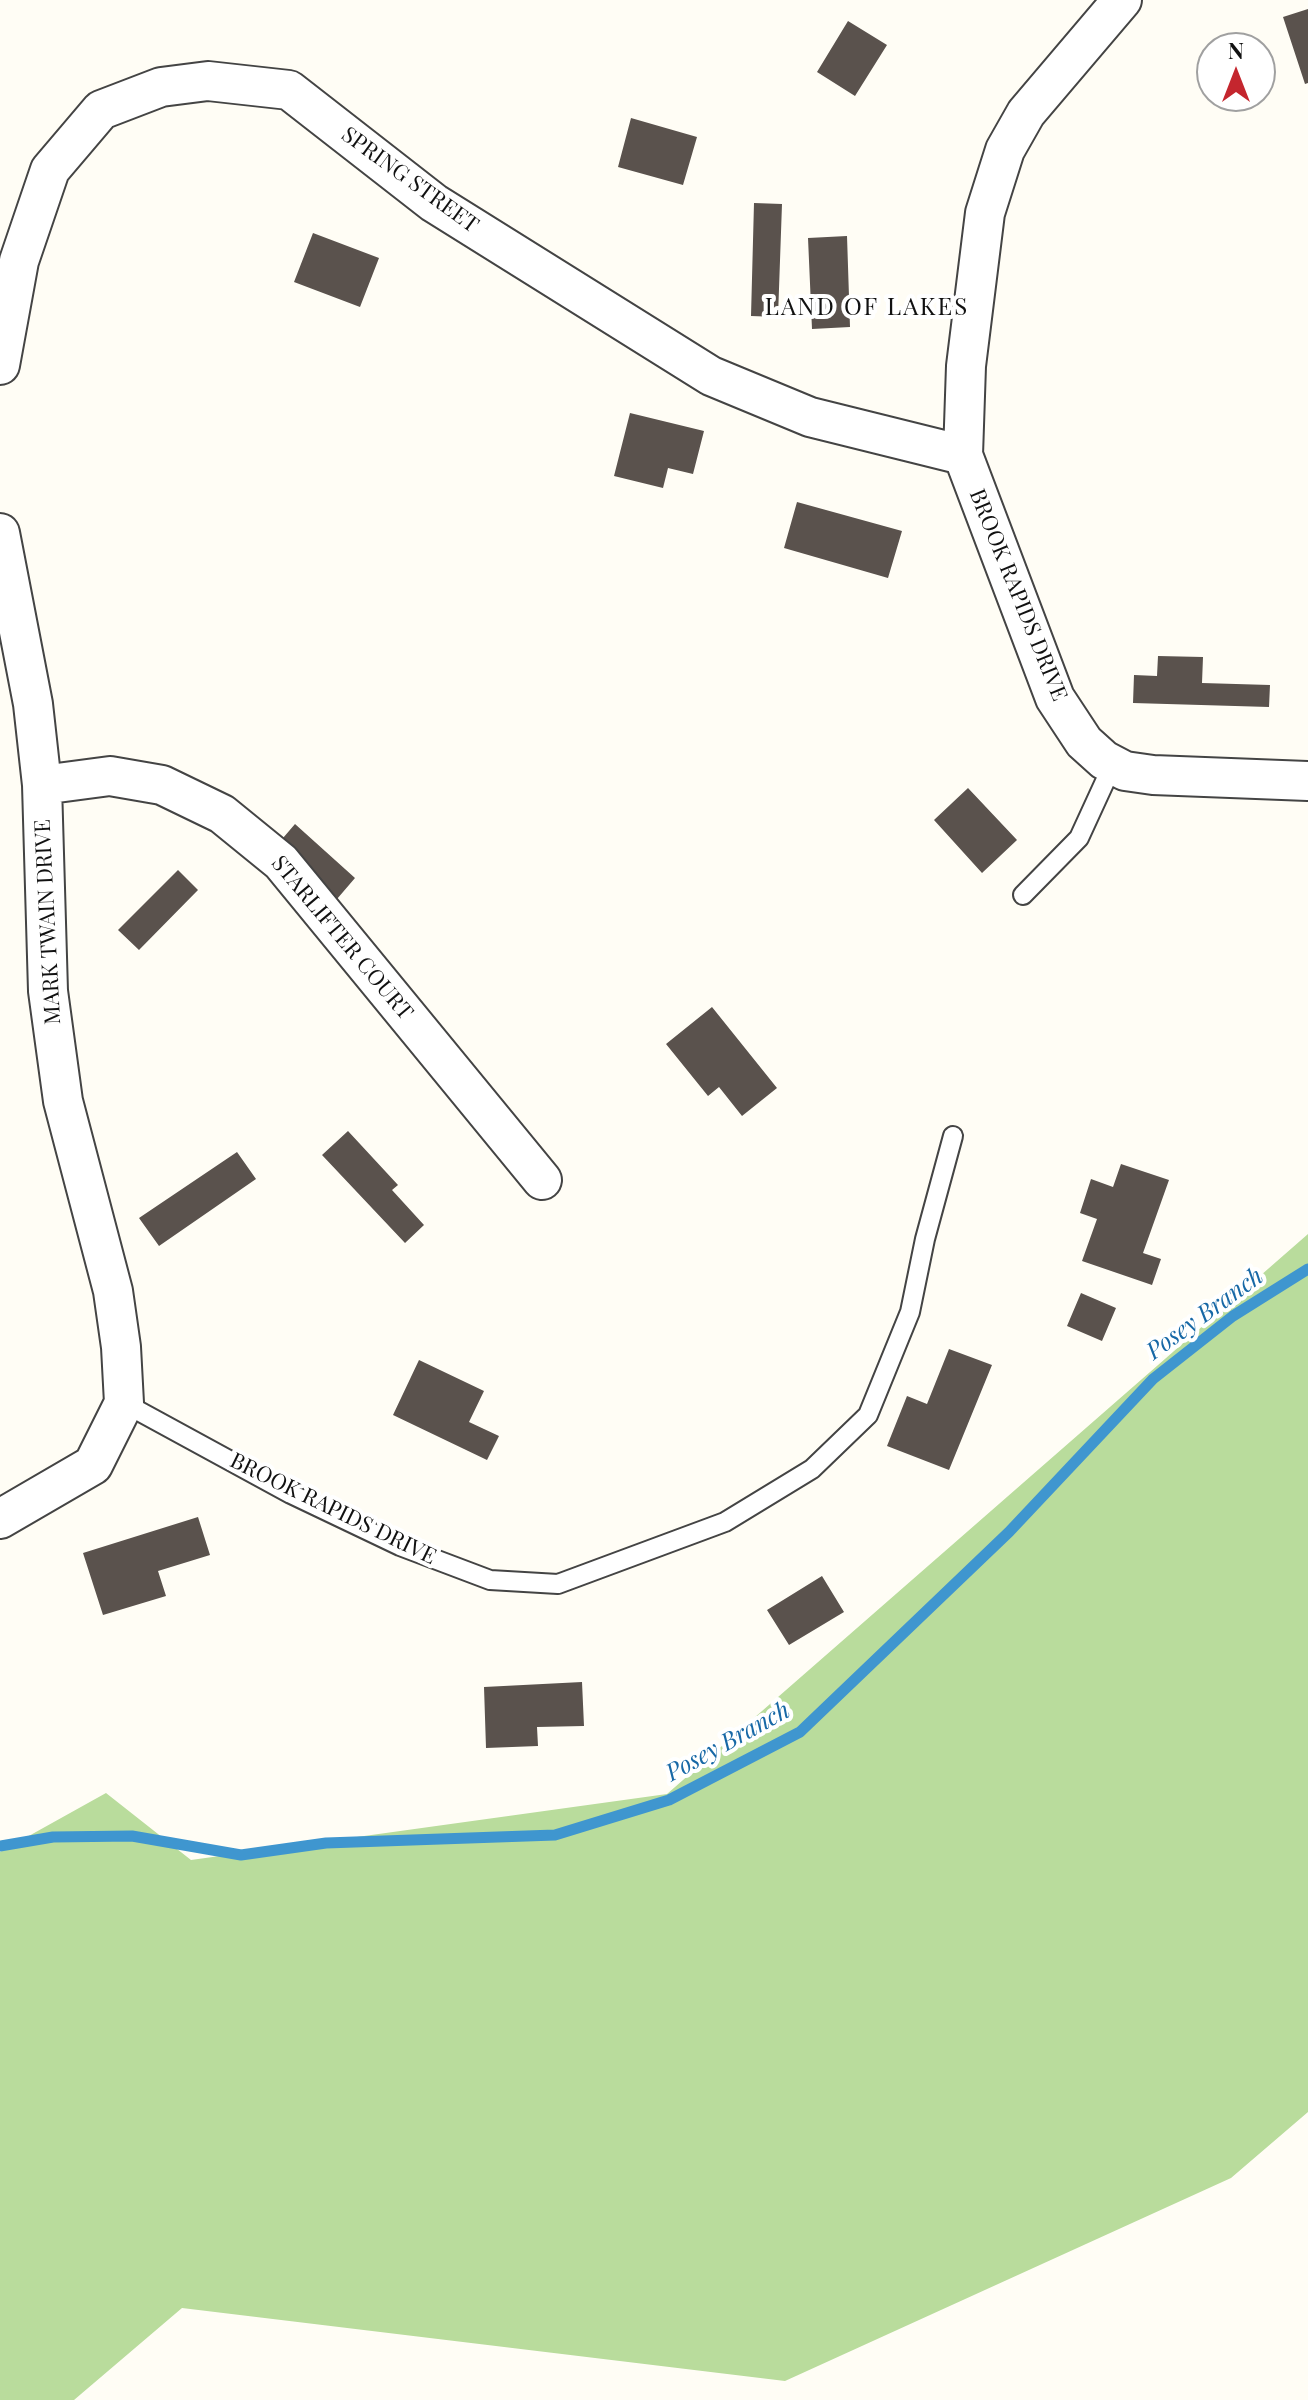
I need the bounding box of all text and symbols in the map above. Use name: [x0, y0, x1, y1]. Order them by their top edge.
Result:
north arrow: [1196, 32, 1276, 112]
text: N: [1228, 35, 1244, 65]
street label: SPRING STREET: [336, 121, 484, 239]
district label: LAND OF LAKES: [765, 294, 969, 322]
street label: BROOK RAPIDS DRIVE: [963, 485, 1073, 705]
street label: MARK TWAIN DRIVE: [29, 819, 67, 1025]
street label: STARLIFTER COURT: [266, 851, 418, 1025]
water label: Posey Branch: [1141, 1262, 1269, 1366]
street label: BROOK RAPIDS DRIVE: [226, 1448, 440, 1570]
water label: Posey Branch: [661, 1696, 795, 1788]

